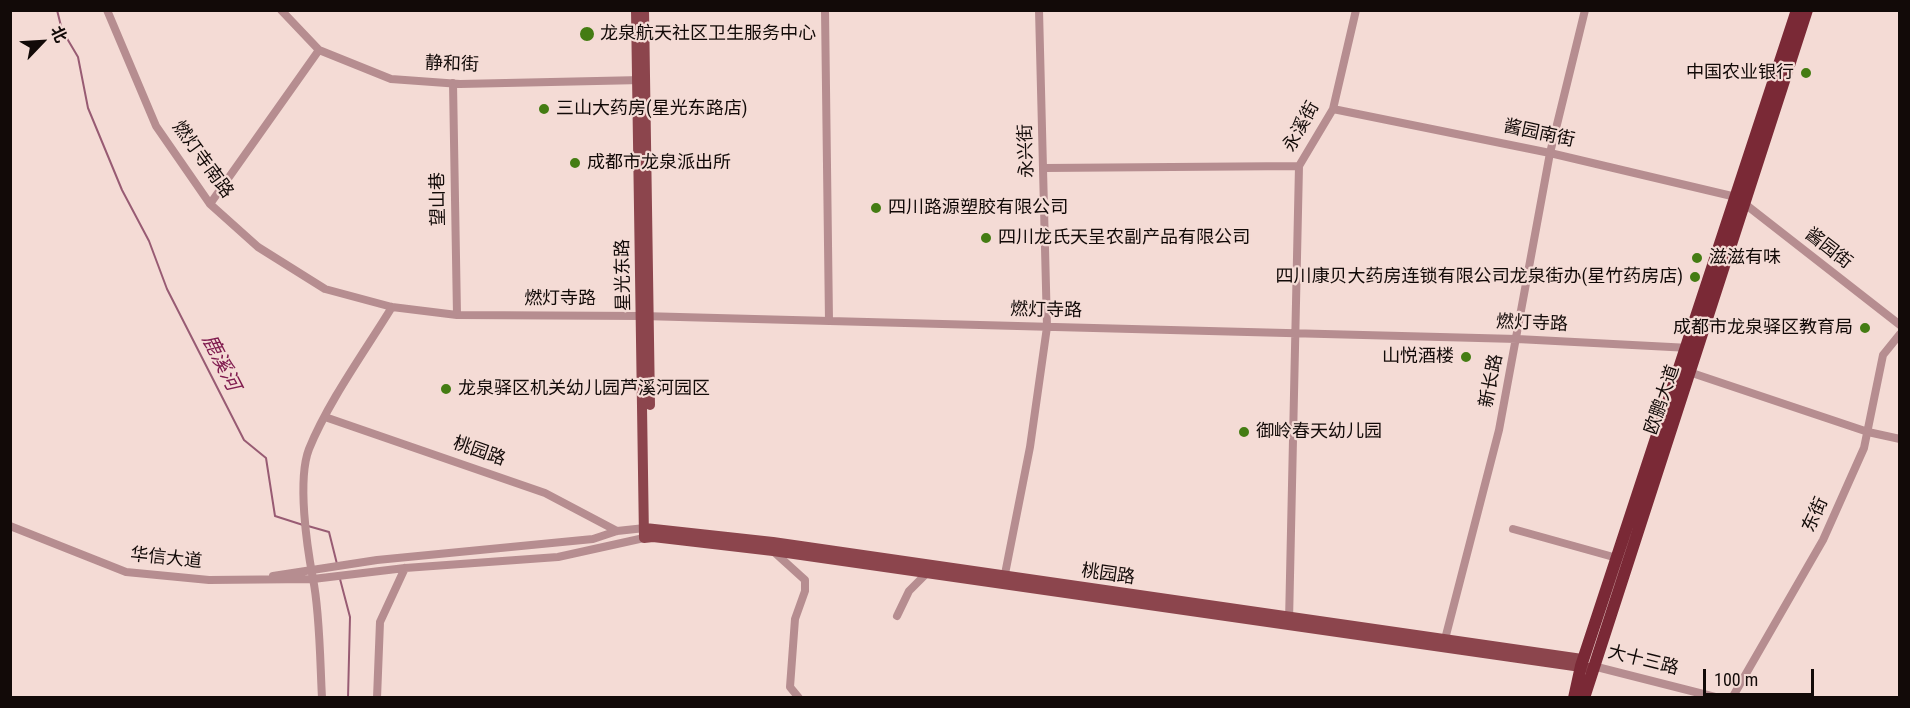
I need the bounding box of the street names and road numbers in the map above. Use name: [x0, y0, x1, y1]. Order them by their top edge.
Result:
street label: 静和街: [425, 53, 479, 77]
street label: 永溪街: [1279, 98, 1325, 156]
street label: 酱园南街: [1502, 116, 1576, 152]
street label: 燃灯寺南路: [167, 117, 237, 203]
street label: 永兴街: [1015, 124, 1039, 178]
street label: 望山巷: [428, 172, 450, 226]
street label: 酱园街: [1800, 224, 1856, 274]
street label: 星光东路: [613, 239, 635, 311]
street label: 燃灯寺路: [524, 288, 596, 310]
street label: 燃灯寺路: [1010, 300, 1082, 322]
street label: 燃灯寺路: [1496, 312, 1568, 336]
street label: 新长路: [1476, 352, 1508, 410]
street label: 欧鹏大道: [1641, 362, 1685, 438]
street label: 桃园路: [450, 433, 508, 471]
street label: 东街: [1799, 494, 1833, 536]
street label: 华信大道: [129, 544, 203, 574]
street label: 桃园路: [1080, 561, 1136, 589]
street label: 大十三路: [1605, 642, 1681, 680]

